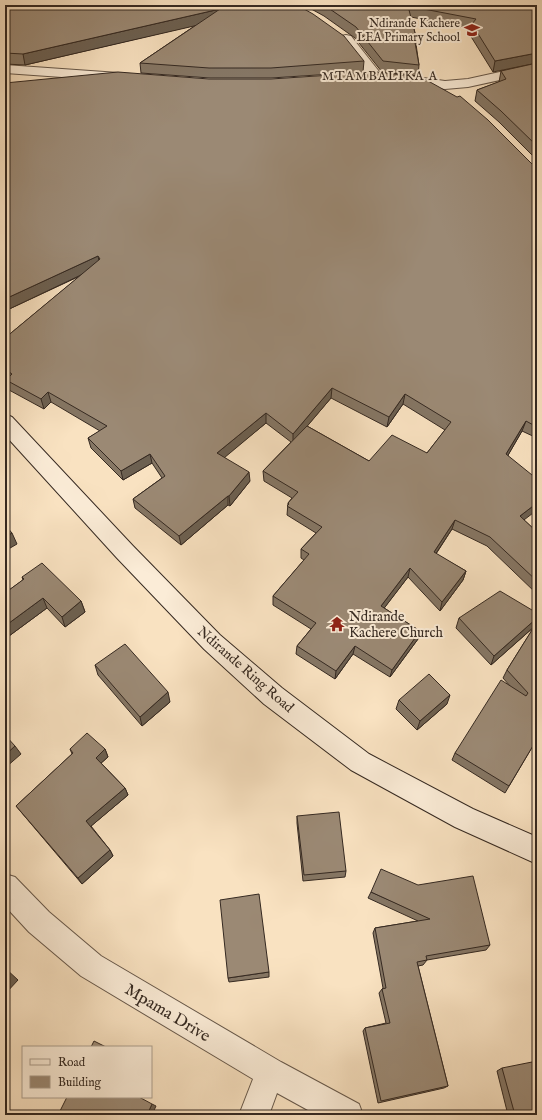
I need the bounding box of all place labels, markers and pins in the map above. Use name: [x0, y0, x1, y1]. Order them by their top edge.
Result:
place label: Ndirande Kachere LEA Primary School: [357, 16, 461, 45]
school or university icon: Ndirande Kachere LEA Primary School: [463, 21, 481, 39]
place label: Ndirande Kachere Church: [349, 608, 443, 642]
temple icon: Ndirande Kachere Church: [328, 615, 346, 633]

